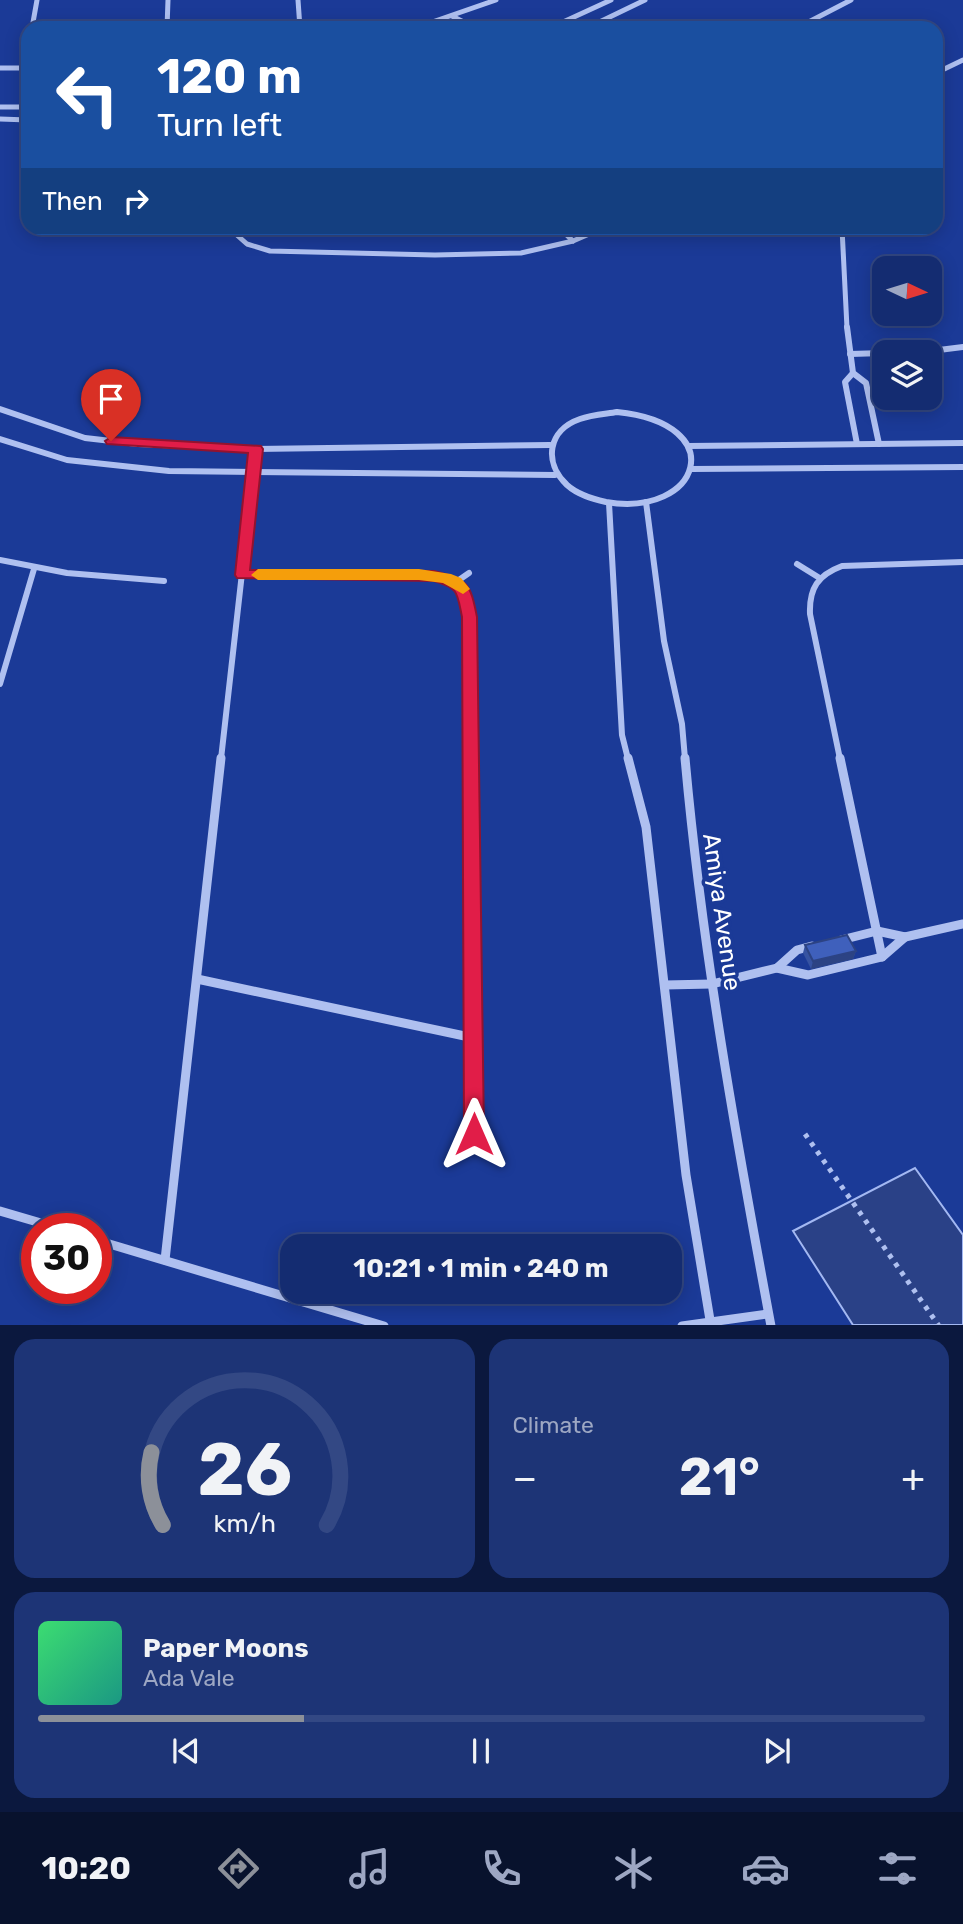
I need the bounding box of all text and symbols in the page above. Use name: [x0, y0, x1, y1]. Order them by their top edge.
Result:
text: 120 m: [157, 47, 302, 105]
icon: left: [42, 49, 133, 140]
text: Turn left: [157, 106, 282, 144]
icon: right: [117, 182, 155, 220]
text: Then: [42, 186, 103, 217]
north arrow: [872, 256, 942, 326]
map controls: [872, 256, 942, 410]
button: layers: [872, 340, 942, 410]
pin: [81, 369, 141, 441]
icon: arrive: [92, 380, 130, 418]
street label: Amiya Avenue: [697, 832, 747, 992]
position arrow: [437, 1097, 511, 1171]
speed limit sign: 30: [21, 1213, 112, 1304]
text: 10:21 · 1 min · 240 m: [353, 1253, 609, 1284]
text: Climate: [513, 1411, 594, 1439]
text: 26: [197, 1427, 292, 1513]
text: 21°: [679, 1446, 760, 1508]
text: −: [513, 1455, 537, 1501]
text: +: [901, 1455, 925, 1501]
text: km/h: [213, 1508, 275, 1537]
text: Paper Moons: [143, 1633, 309, 1664]
text: Ada Vale: [143, 1664, 235, 1692]
icon: previous: [167, 1732, 205, 1770]
icon: pause: [462, 1732, 500, 1770]
icon: next: [758, 1732, 796, 1770]
icon: directions: [214, 1844, 263, 1893]
icon: music: [345, 1844, 394, 1893]
icon: phone: [477, 1844, 526, 1893]
icon: climate: [609, 1844, 658, 1893]
icon: car: [741, 1844, 790, 1893]
icon: filters: [873, 1844, 922, 1893]
text: 10:20: [41, 1849, 131, 1887]

